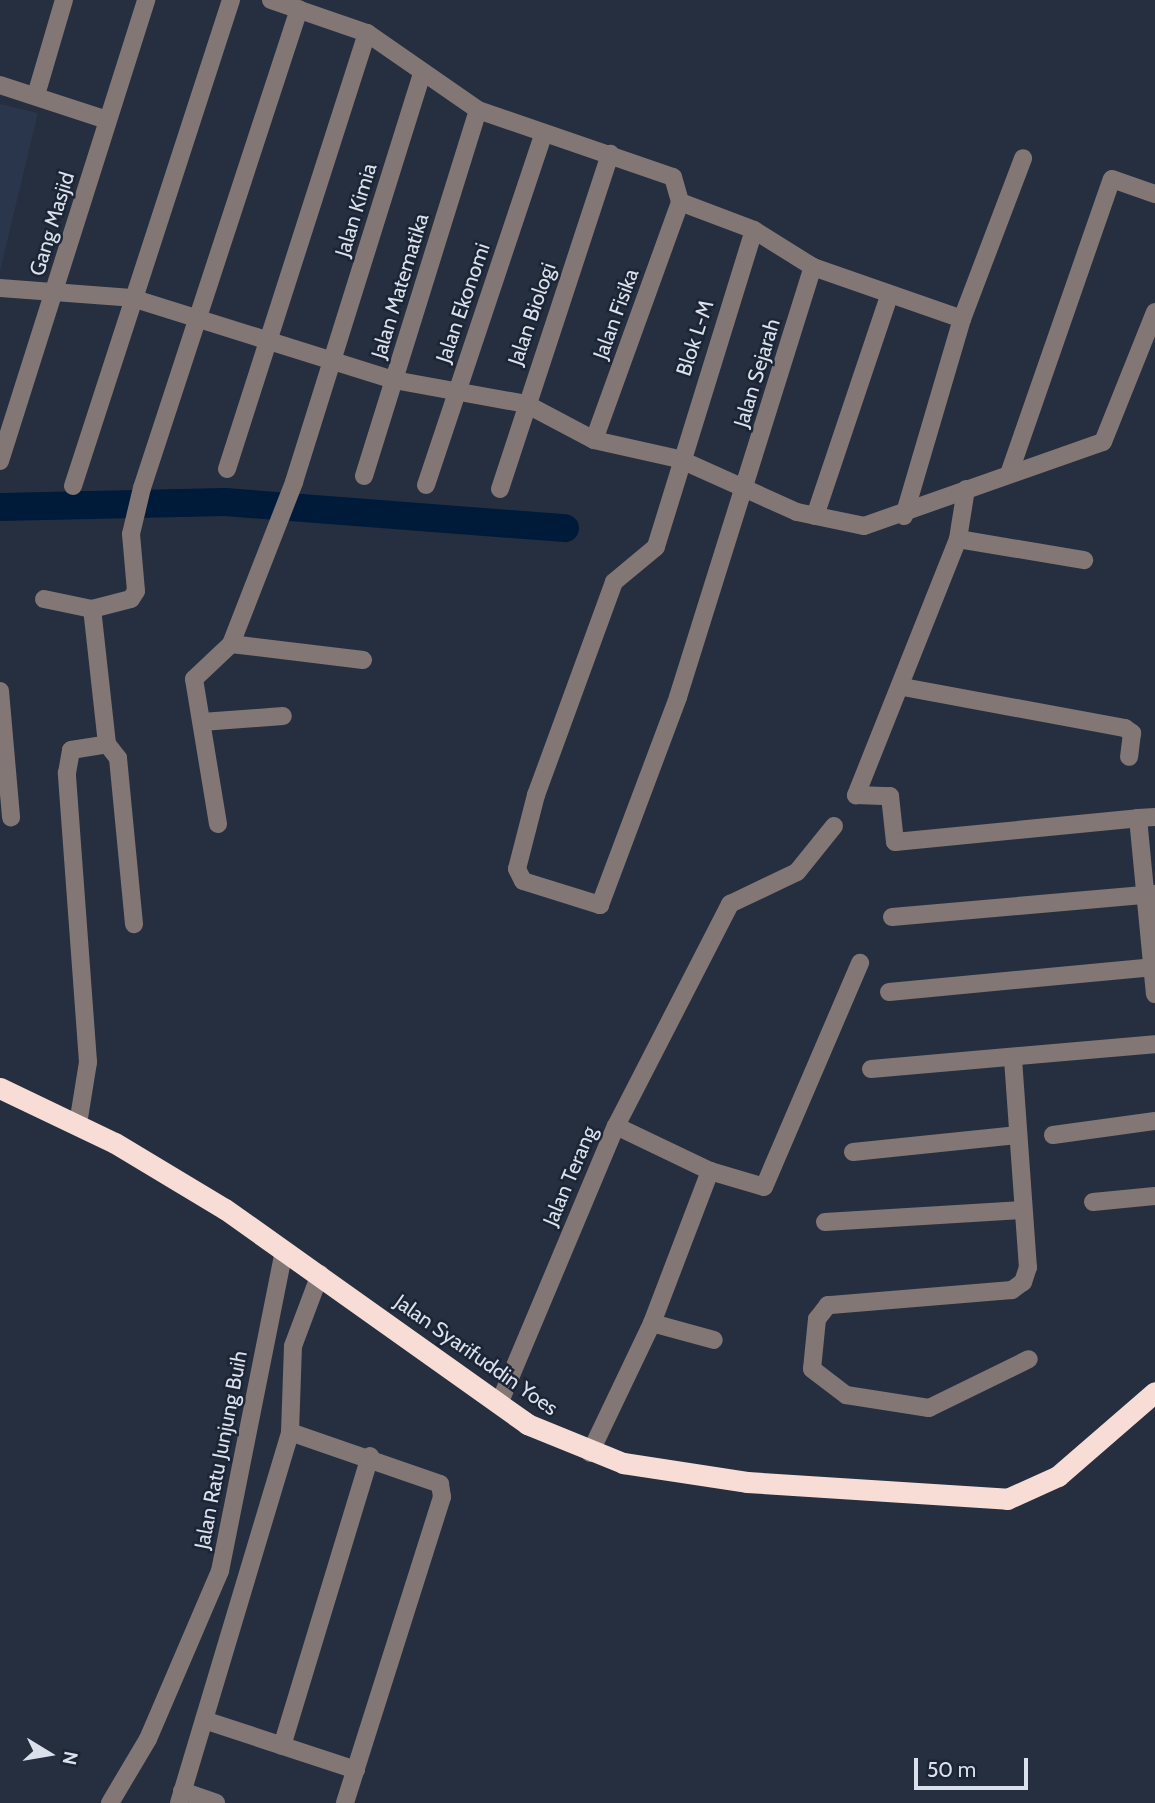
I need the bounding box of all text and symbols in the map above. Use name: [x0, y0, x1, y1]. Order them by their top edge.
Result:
street label: Jalan Kimia: [330, 160, 382, 260]
street label: Gang Masjid: [24, 169, 80, 279]
street label: Jalan Matematika: [366, 210, 434, 362]
street label: Jalan Ekonomi: [431, 240, 495, 366]
street label: Jalan Biologi: [503, 259, 561, 369]
street label: Jalan Fisika: [588, 265, 644, 363]
street label: Blok L-M: [671, 297, 719, 379]
street label: Jalan Sejarah: [729, 316, 785, 430]
street label: Jalan Terang: [538, 1122, 602, 1230]
street label: Jalan Syarifuddin Yoes: [389, 1289, 563, 1421]
street label: Jalan Ratu Junjung Buih: [189, 1349, 253, 1551]
north arrow: [14, 1719, 84, 1789]
scale bar: [917, 1744, 1031, 1788]
text: N: [58, 1749, 83, 1767]
text: 50 m: [927, 1757, 976, 1782]

